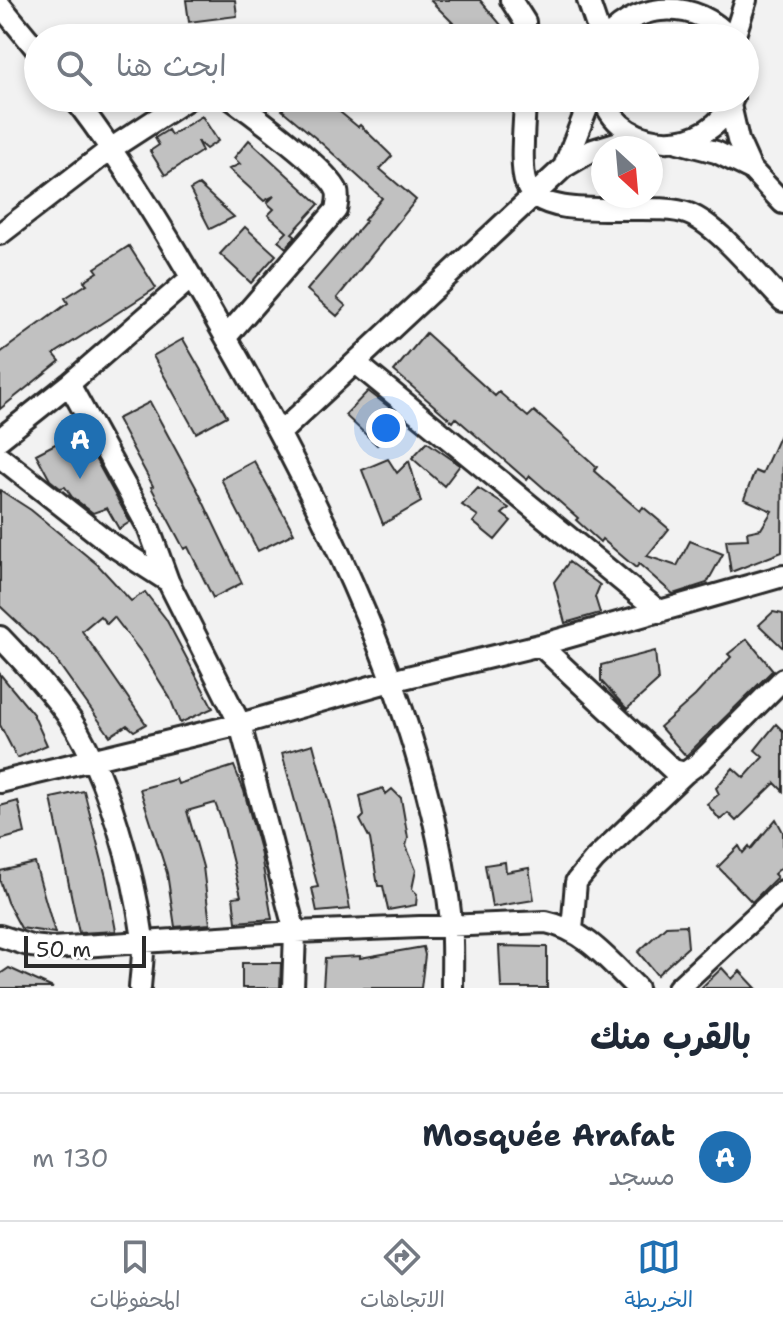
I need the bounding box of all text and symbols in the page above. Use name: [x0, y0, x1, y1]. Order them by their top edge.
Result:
search box: [24, 24, 759, 112]
text: ابحث هنا: [116, 45, 227, 86]
icon: search: [52, 46, 96, 90]
north arrow: [591, 136, 663, 208]
your location: [366, 408, 406, 448]
pin: A: [54, 413, 106, 479]
scale bar: [24, 932, 146, 968]
text: 50 m: [36, 935, 91, 964]
text: بالقرب منك: [590, 1014, 751, 1060]
text: Mosquée Arafat: [422, 1115, 675, 1156]
text: 130 m: [32, 1140, 109, 1175]
text: A: [715, 1140, 735, 1175]
text: مسجد: [608, 1158, 675, 1193]
tab: المحفوظات: [90, 1235, 180, 1319]
tab: الاتجاهات: [360, 1235, 445, 1319]
tab: الخريطة: [625, 1235, 693, 1319]

